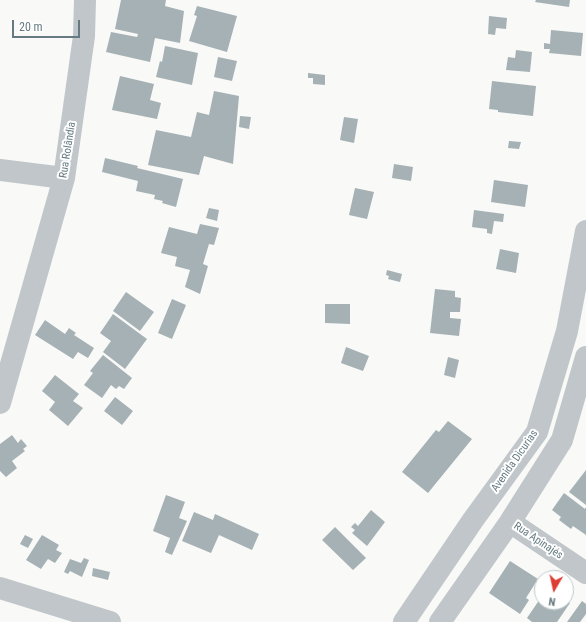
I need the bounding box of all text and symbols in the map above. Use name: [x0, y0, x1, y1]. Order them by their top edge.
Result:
scale bar: [14, 12, 82, 38]
text: 20 m: [19, 20, 43, 34]
street label: Rua Rolândia: [57, 121, 79, 179]
street label: Avenida Dicurias: [489, 428, 541, 494]
street label: Rua Apinajés: [511, 520, 565, 562]
north arrow: [534, 570, 574, 610]
text: N: [548, 594, 557, 608]

